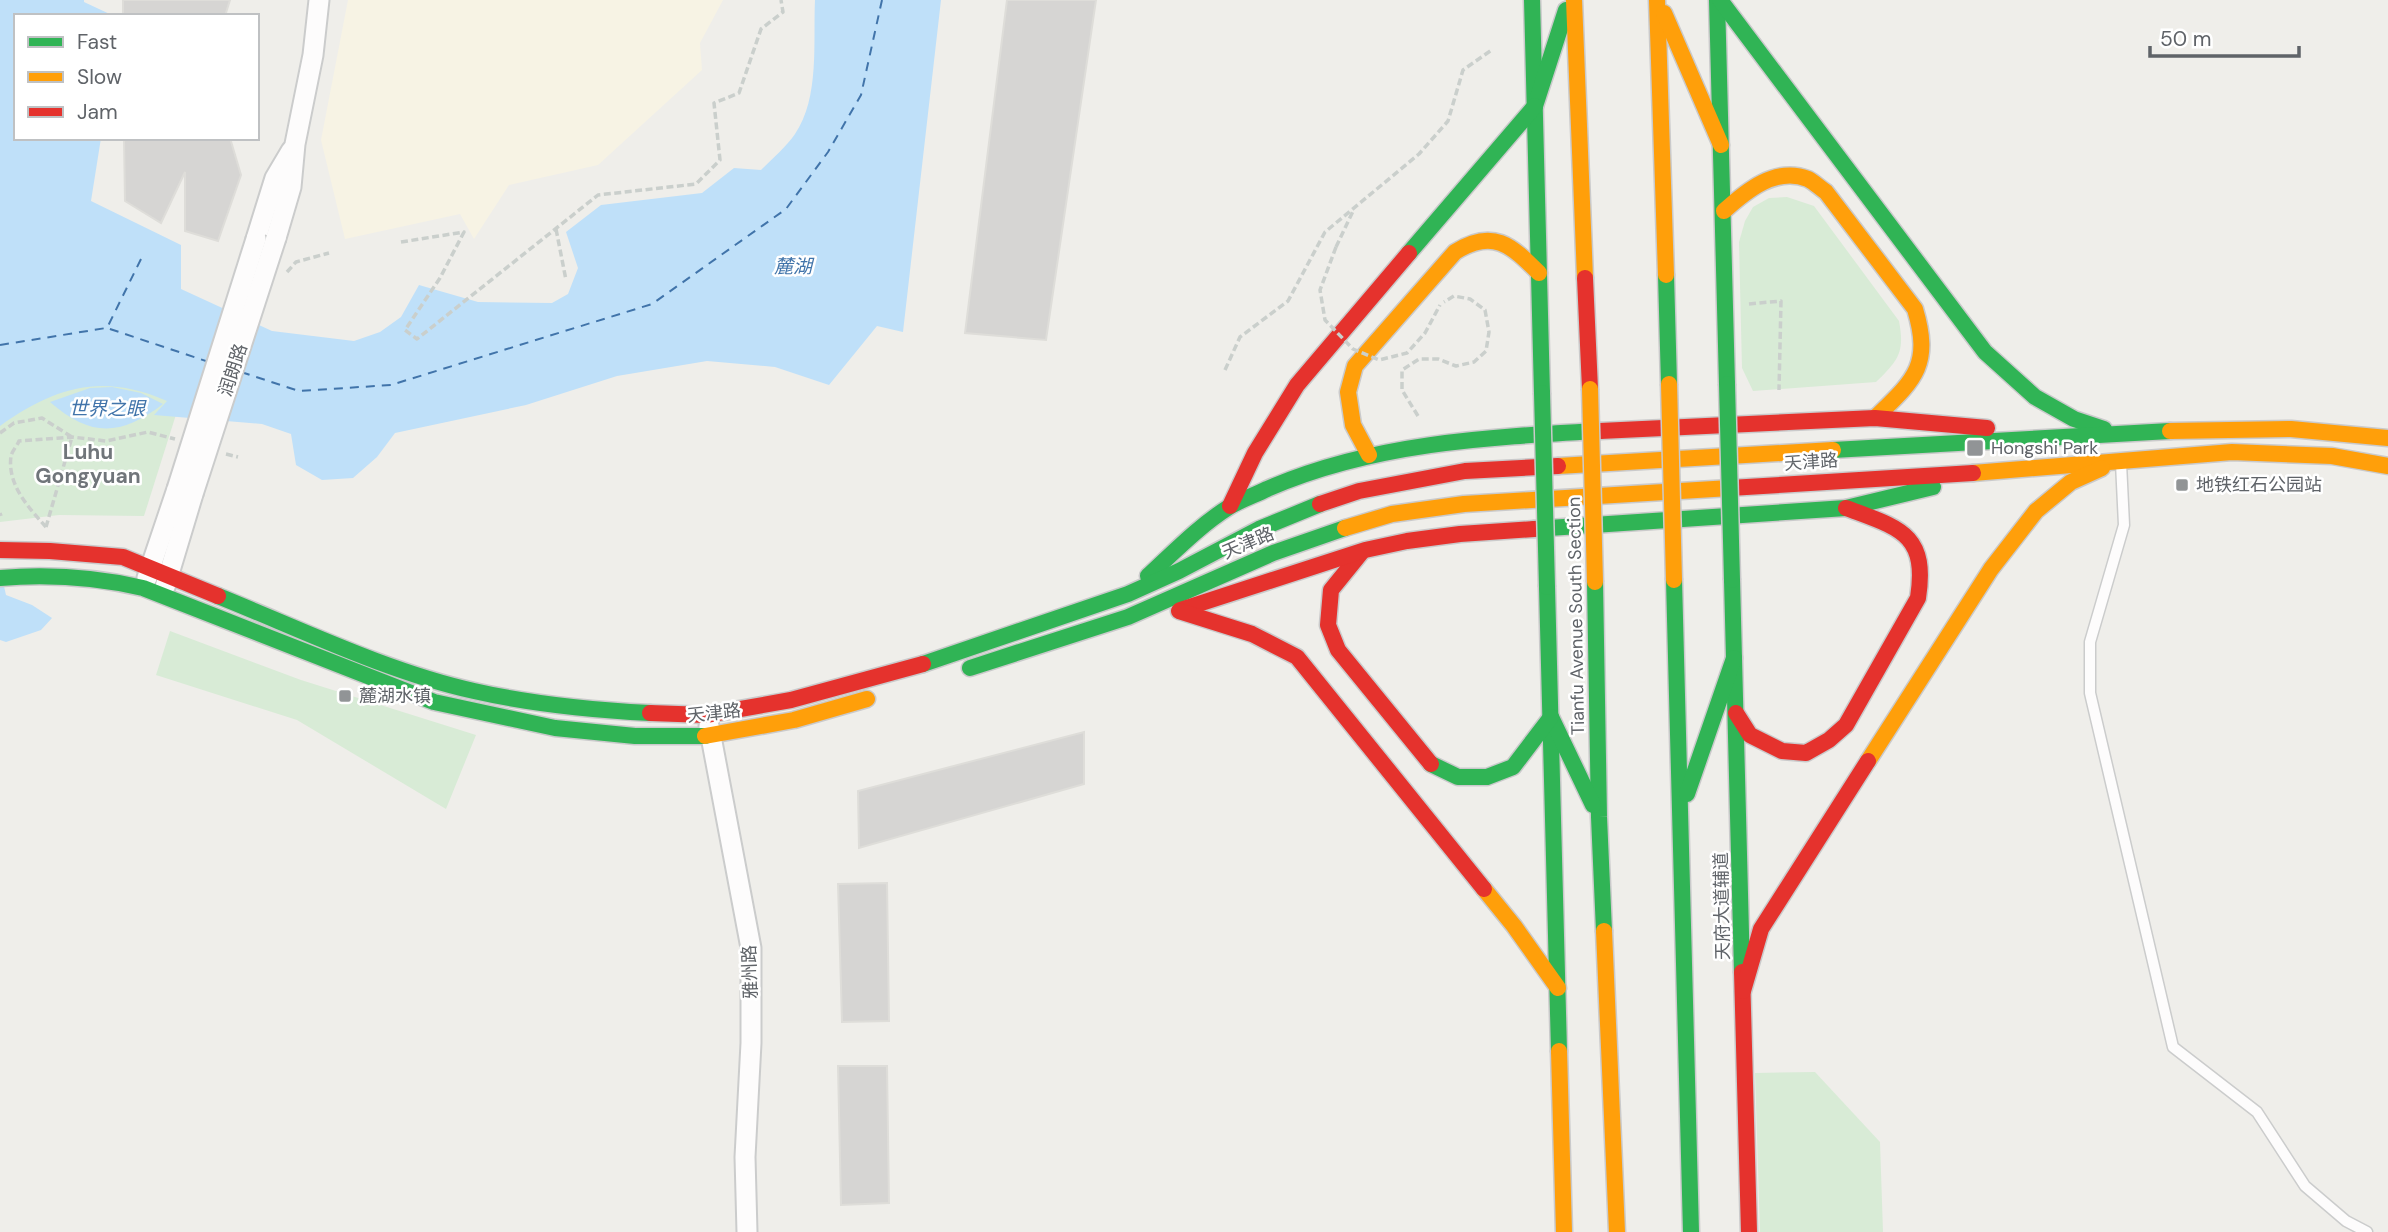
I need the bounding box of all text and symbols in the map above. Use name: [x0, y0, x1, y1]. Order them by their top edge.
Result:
legend: [14, 14, 259, 140]
scale bar: [2150, 14, 2299, 58]
text: 50 m: [2160, 25, 2211, 53]
text: Fast: [77, 28, 117, 56]
text: Slow: [77, 63, 122, 91]
text: Jam: [77, 98, 118, 126]
water label: 麓湖: [774, 254, 815, 279]
street label: 润朗路: [213, 341, 253, 399]
water label: 世界之眼: [69, 396, 147, 421]
place label: Hongshi Park: [1991, 436, 2098, 460]
district label: Luhu Gongyuan: [35, 438, 141, 490]
marker: Hongshi Park: [1965, 438, 1985, 458]
street label: 天津路: [1783, 448, 1839, 476]
place label: 地铁红石公园站: [2196, 473, 2322, 497]
marker: 地铁红石公园站: [2174, 477, 2190, 493]
street label: Tianfu Avenue South Section: [1562, 497, 1590, 735]
street label: 天津路: [1218, 521, 1278, 565]
place label: 麓湖水镇: [359, 684, 431, 708]
marker: 麓湖水镇: [337, 688, 353, 704]
street label: 天津路: [686, 698, 742, 728]
street label: 天府大道辅道: [1709, 852, 1735, 960]
street label: 雅州路: [737, 945, 763, 999]

